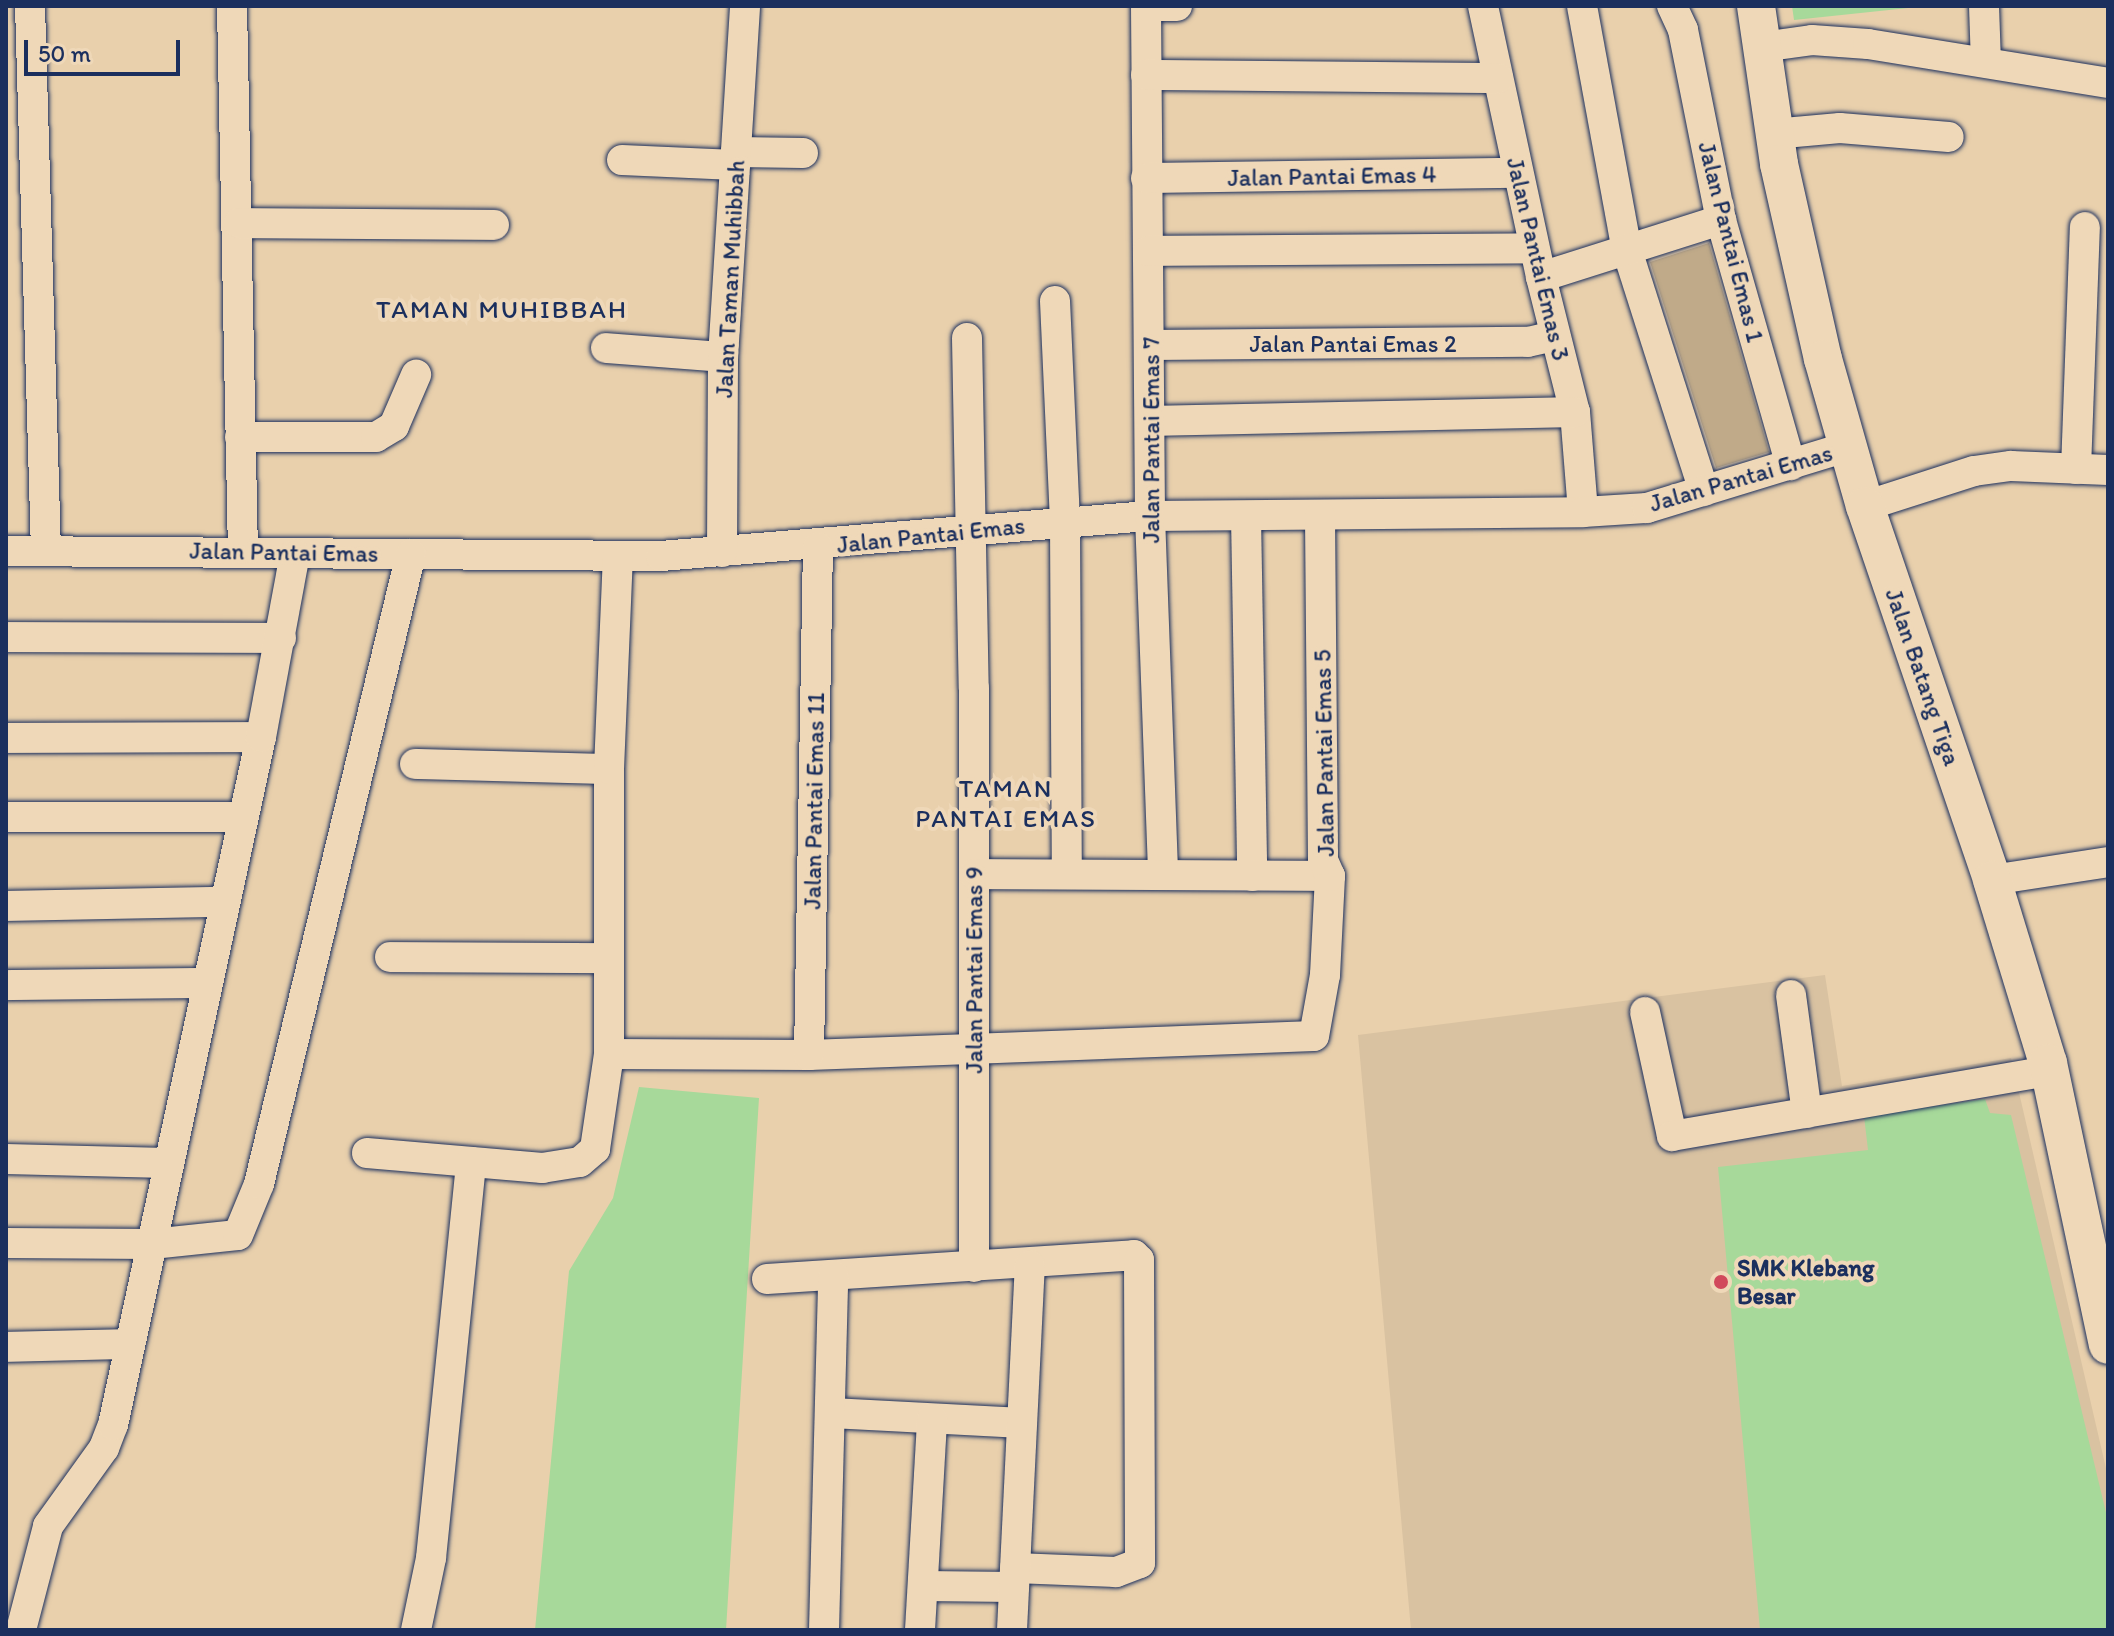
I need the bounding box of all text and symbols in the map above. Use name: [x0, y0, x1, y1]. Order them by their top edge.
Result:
scale bar: [28, 24, 184, 74]
text: 50 m: [38, 39, 91, 68]
street label: Jalan Pantai Emas 1: [1692, 139, 1770, 345]
street label: Jalan Pantai Emas 3: [1501, 155, 1575, 363]
street label: Jalan Taman Muhibbah: [709, 160, 751, 398]
street label: Jalan Pantai Emas 4: [1228, 160, 1436, 192]
district label: TAMAN MUHIBBAH: [377, 294, 627, 326]
street label: Jalan Pantai Emas 2: [1250, 330, 1456, 358]
street label: Jalan Pantai Emas 7: [1137, 337, 1165, 543]
street label: Jalan Pantai Emas: [1646, 438, 1836, 518]
street label: Jalan Pantai Emas: [836, 511, 1026, 559]
street label: Jalan Pantai Emas: [190, 536, 378, 568]
street label: Jalan Batang Tiga: [1880, 586, 1966, 768]
street label: Jalan Pantai Emas 5: [1308, 650, 1340, 856]
street label: Jalan Pantai Emas 11: [798, 693, 830, 909]
district label: TAMAN PANTAI EMAS: [914, 773, 1098, 834]
street label: Jalan Pantai Emas 9: [960, 867, 988, 1073]
place label: SMK Klebang Besar: [1737, 1254, 1874, 1310]
marker: SMK Klebang Besar: [1712, 1273, 1730, 1291]

